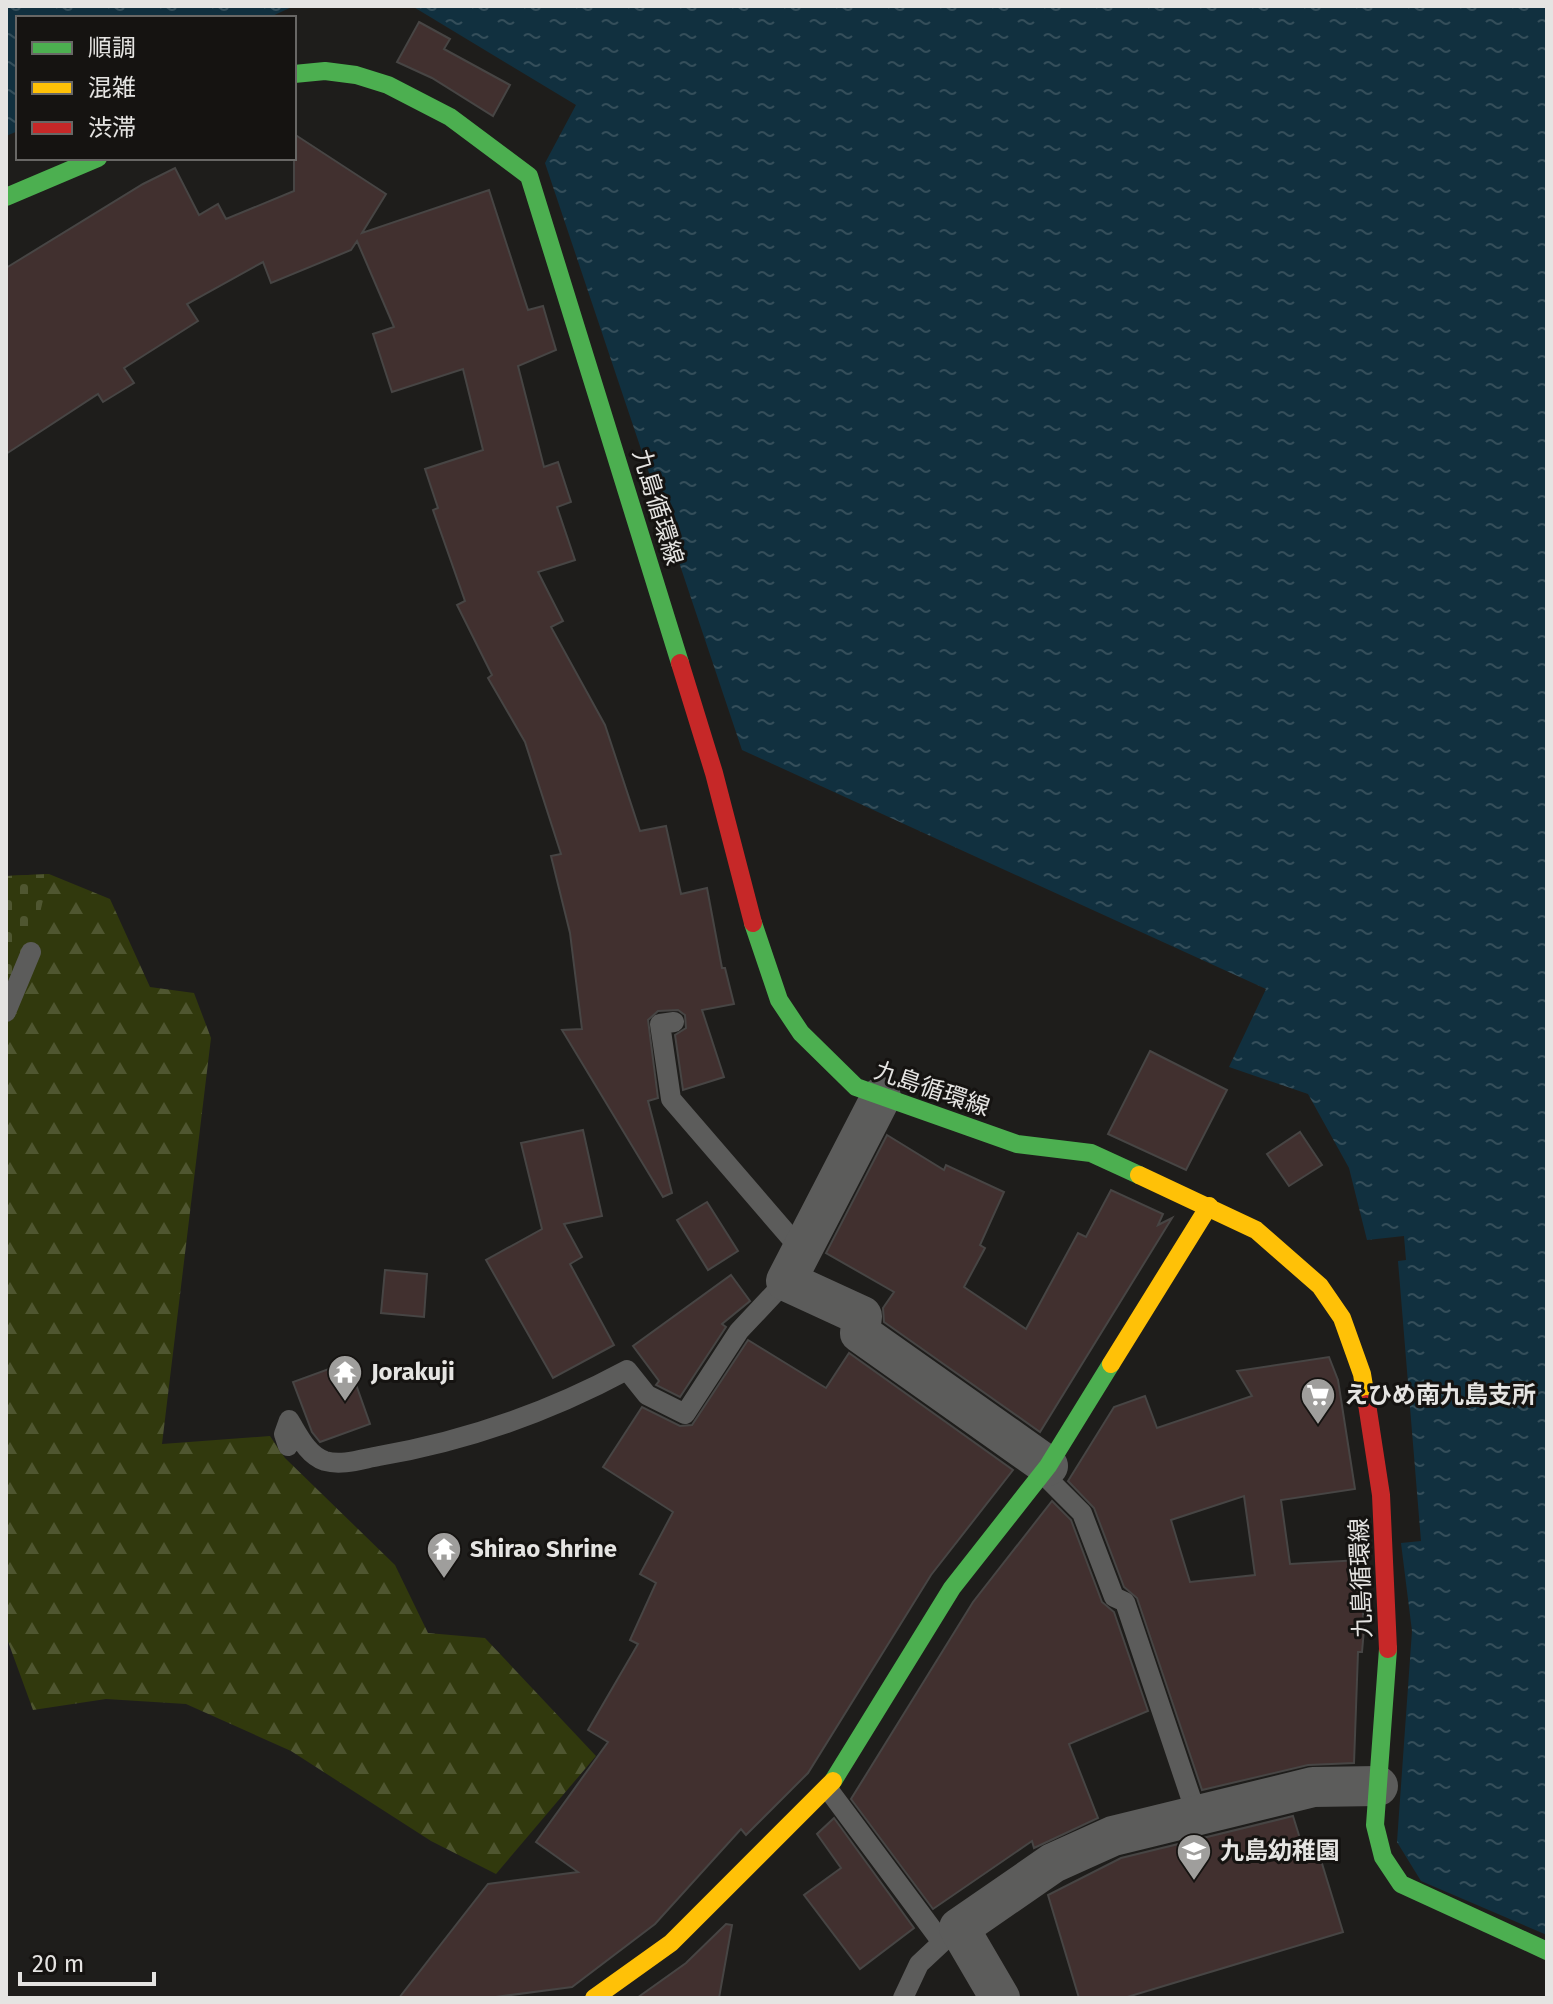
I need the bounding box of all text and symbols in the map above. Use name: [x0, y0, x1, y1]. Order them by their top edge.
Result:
legend: [16, 16, 296, 160]
text: 順調: [88, 34, 136, 62]
text: 混雑: [88, 74, 136, 102]
text: 渋滞: [88, 114, 136, 142]
street label: 九島循環線: [627, 446, 689, 568]
street label: 九島循環線: [871, 1056, 993, 1122]
temple icon: Jorakuji: [326, 1353, 364, 1403]
place label: Jorakuji: [370, 1358, 455, 1386]
supermarket icon: えひめ南九島支所: [1299, 1376, 1337, 1426]
place label: えひめ南九島支所: [1344, 1381, 1536, 1409]
street label: 九島循環線: [1345, 1518, 1377, 1638]
temple icon: Shirao Shrine: [425, 1530, 463, 1580]
place label: Shirao Shrine: [470, 1535, 617, 1563]
school or university icon: 九島幼稚園: [1175, 1832, 1213, 1882]
place label: 九島幼稚園: [1220, 1837, 1340, 1865]
scale bar: [20, 1936, 154, 1986]
text: 20 m: [32, 1950, 84, 1978]

